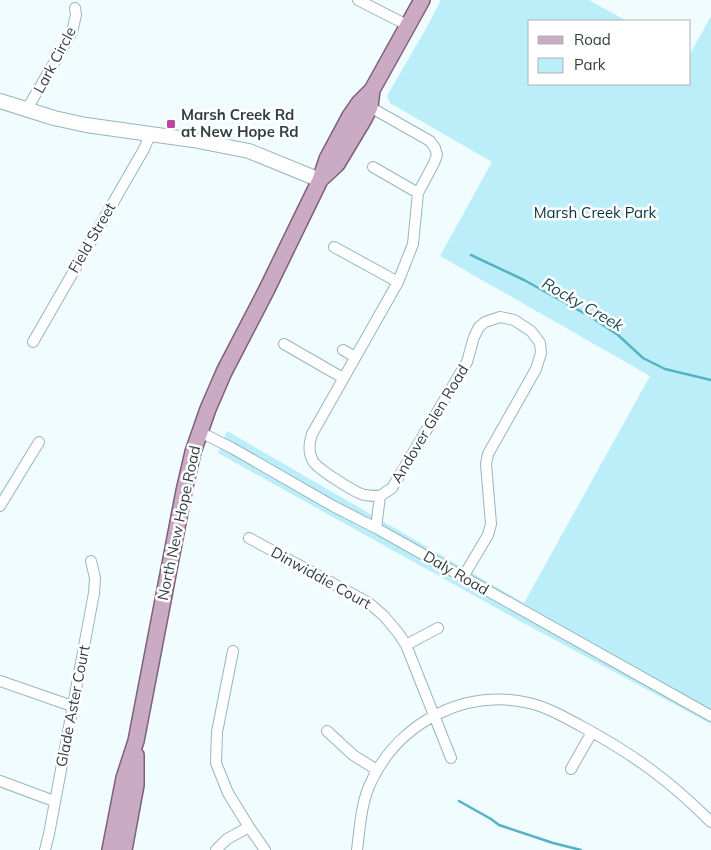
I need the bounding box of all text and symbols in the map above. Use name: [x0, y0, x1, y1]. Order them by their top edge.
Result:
legend: [528, 20, 691, 85]
street label: Lark Circle: [29, 23, 80, 96]
text: Road: [574, 30, 611, 49]
text: Park: [574, 55, 606, 74]
place label: Marsh Creek Rd at New Hope Rd: [181, 105, 299, 141]
marker: Marsh Creek Rd at New Hope Rd: [165, 118, 177, 130]
street label: Field Street: [64, 199, 119, 276]
park label: Marsh Creek Park: [534, 203, 657, 222]
water label: Rocky Creek: [539, 273, 628, 336]
street label: Andover Glen Road: [387, 361, 472, 486]
street label: North New Hope Road: [153, 444, 204, 602]
street label: Dinwiddie Court: [268, 542, 375, 613]
street label: Daly Road: [420, 546, 492, 599]
street label: Glade Aster Court: [51, 643, 94, 768]

